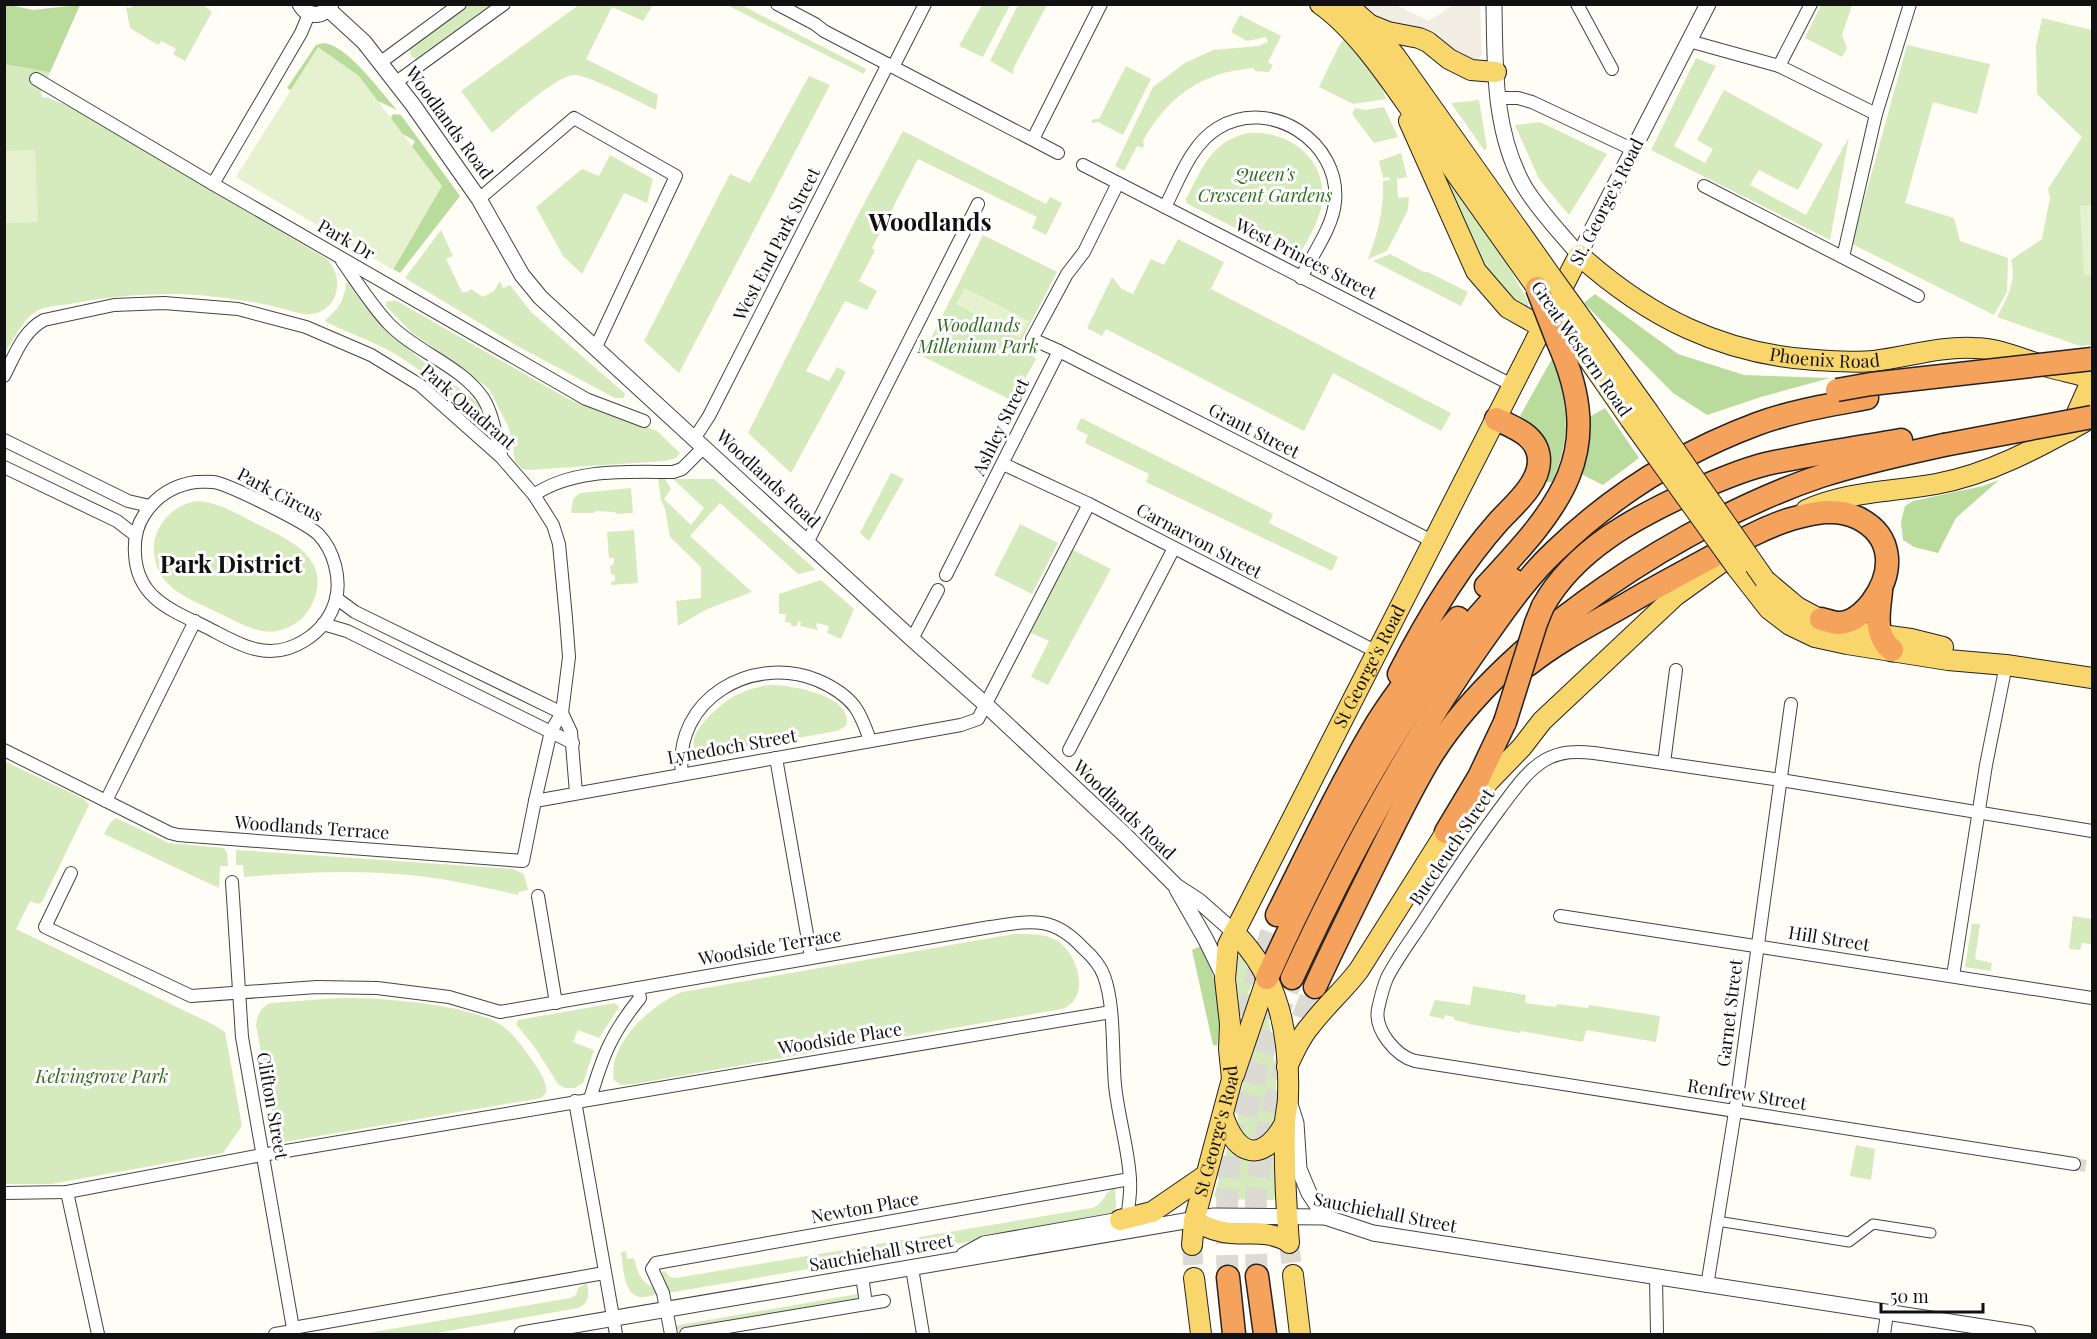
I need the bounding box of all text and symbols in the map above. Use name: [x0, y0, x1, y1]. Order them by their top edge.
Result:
street label: Woodlands Road: [400, 60, 499, 184]
street label: St. George's Road: [1564, 133, 1649, 269]
street label: West End Park Street: [727, 162, 825, 325]
park label: Queen's Crescent Gardens: [1198, 162, 1332, 207]
district label: Woodlands: [867, 205, 992, 237]
street label: West Princes Street: [1231, 212, 1382, 305]
street label: Park Dr: [314, 213, 379, 265]
street label: Great Western Road: [1526, 276, 1638, 421]
park label: Woodlands Millenium Park: [917, 313, 1038, 358]
street label: Phoenix Road: [1768, 342, 1882, 373]
street label: Park Quadrant: [416, 358, 522, 455]
street label: Ashley Street: [966, 373, 1034, 480]
street label: Grant Street: [1205, 397, 1305, 464]
street label: Woodlands Road: [711, 423, 826, 533]
street label: Park Circus: [233, 462, 327, 527]
street label: Carnarvon Street: [1132, 497, 1267, 584]
district label: Park District: [160, 547, 303, 579]
street label: St George's Road: [1327, 600, 1410, 732]
street label: Lynedoch Street: [665, 723, 799, 769]
street label: Woodlands Road: [1067, 753, 1182, 865]
street label: Buccleuch Street: [1403, 783, 1499, 909]
street label: Woodlands Terrace: [233, 810, 390, 844]
street label: Hill Street: [1787, 920, 1872, 956]
street label: Woodside Terrace: [696, 922, 843, 971]
street label: Garnet Street: [1710, 957, 1748, 1068]
street label: Woodside Place: [775, 1016, 903, 1060]
street label: Clifton Street: [252, 1050, 294, 1162]
park label: Kelvingrove Park: [35, 1064, 168, 1088]
street label: St George's Road: [1188, 1064, 1243, 1199]
street label: Renfrew Street: [1686, 1073, 1809, 1115]
street label: Newton Place: [809, 1186, 921, 1228]
street label: Sauchiehall Street: [1311, 1186, 1460, 1238]
street label: Sauchiehall Street: [807, 1227, 955, 1276]
scale bar: [1881, 1276, 1983, 1314]
text: 50 m: [1890, 1284, 1929, 1308]

